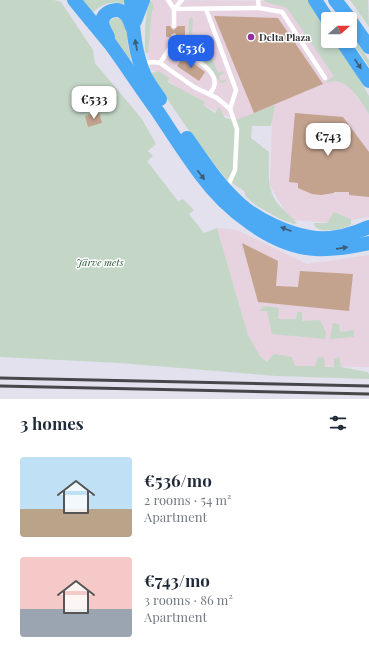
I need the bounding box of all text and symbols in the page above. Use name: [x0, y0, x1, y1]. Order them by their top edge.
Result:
north arrow: [321, 12, 357, 48]
map controls: [321, 12, 357, 48]
place label: Delta Plaza: [259, 30, 311, 44]
marker: Delta Plaza: [246, 32, 256, 42]
pin: €536: [167, 35, 215, 69]
one-way arrow: [132, 39, 138, 52]
text: €536: [177, 39, 205, 56]
one-way arrow: [354, 58, 361, 70]
pin: €533: [70, 86, 118, 120]
text: €533: [81, 90, 107, 107]
pin: €743: [304, 123, 352, 157]
text: €743: [315, 127, 341, 144]
one-way arrow: [197, 169, 205, 180]
one-way arrow: [279, 226, 291, 232]
one-way arrow: [336, 245, 348, 251]
park label: Järve mets: [76, 255, 124, 269]
text: 3 homes: [20, 412, 84, 434]
icon: filters: [327, 412, 349, 434]
text: €536/mo: [144, 469, 212, 491]
icon: home: [52, 473, 100, 521]
text: 2 rooms · 54 m²: [144, 491, 232, 508]
text: Apartment: [144, 508, 207, 525]
text: €743/mo: [144, 569, 210, 591]
icon: home: [52, 573, 100, 621]
text: 3 rooms · 86 m²: [144, 591, 233, 608]
text: Apartment: [144, 608, 207, 625]

